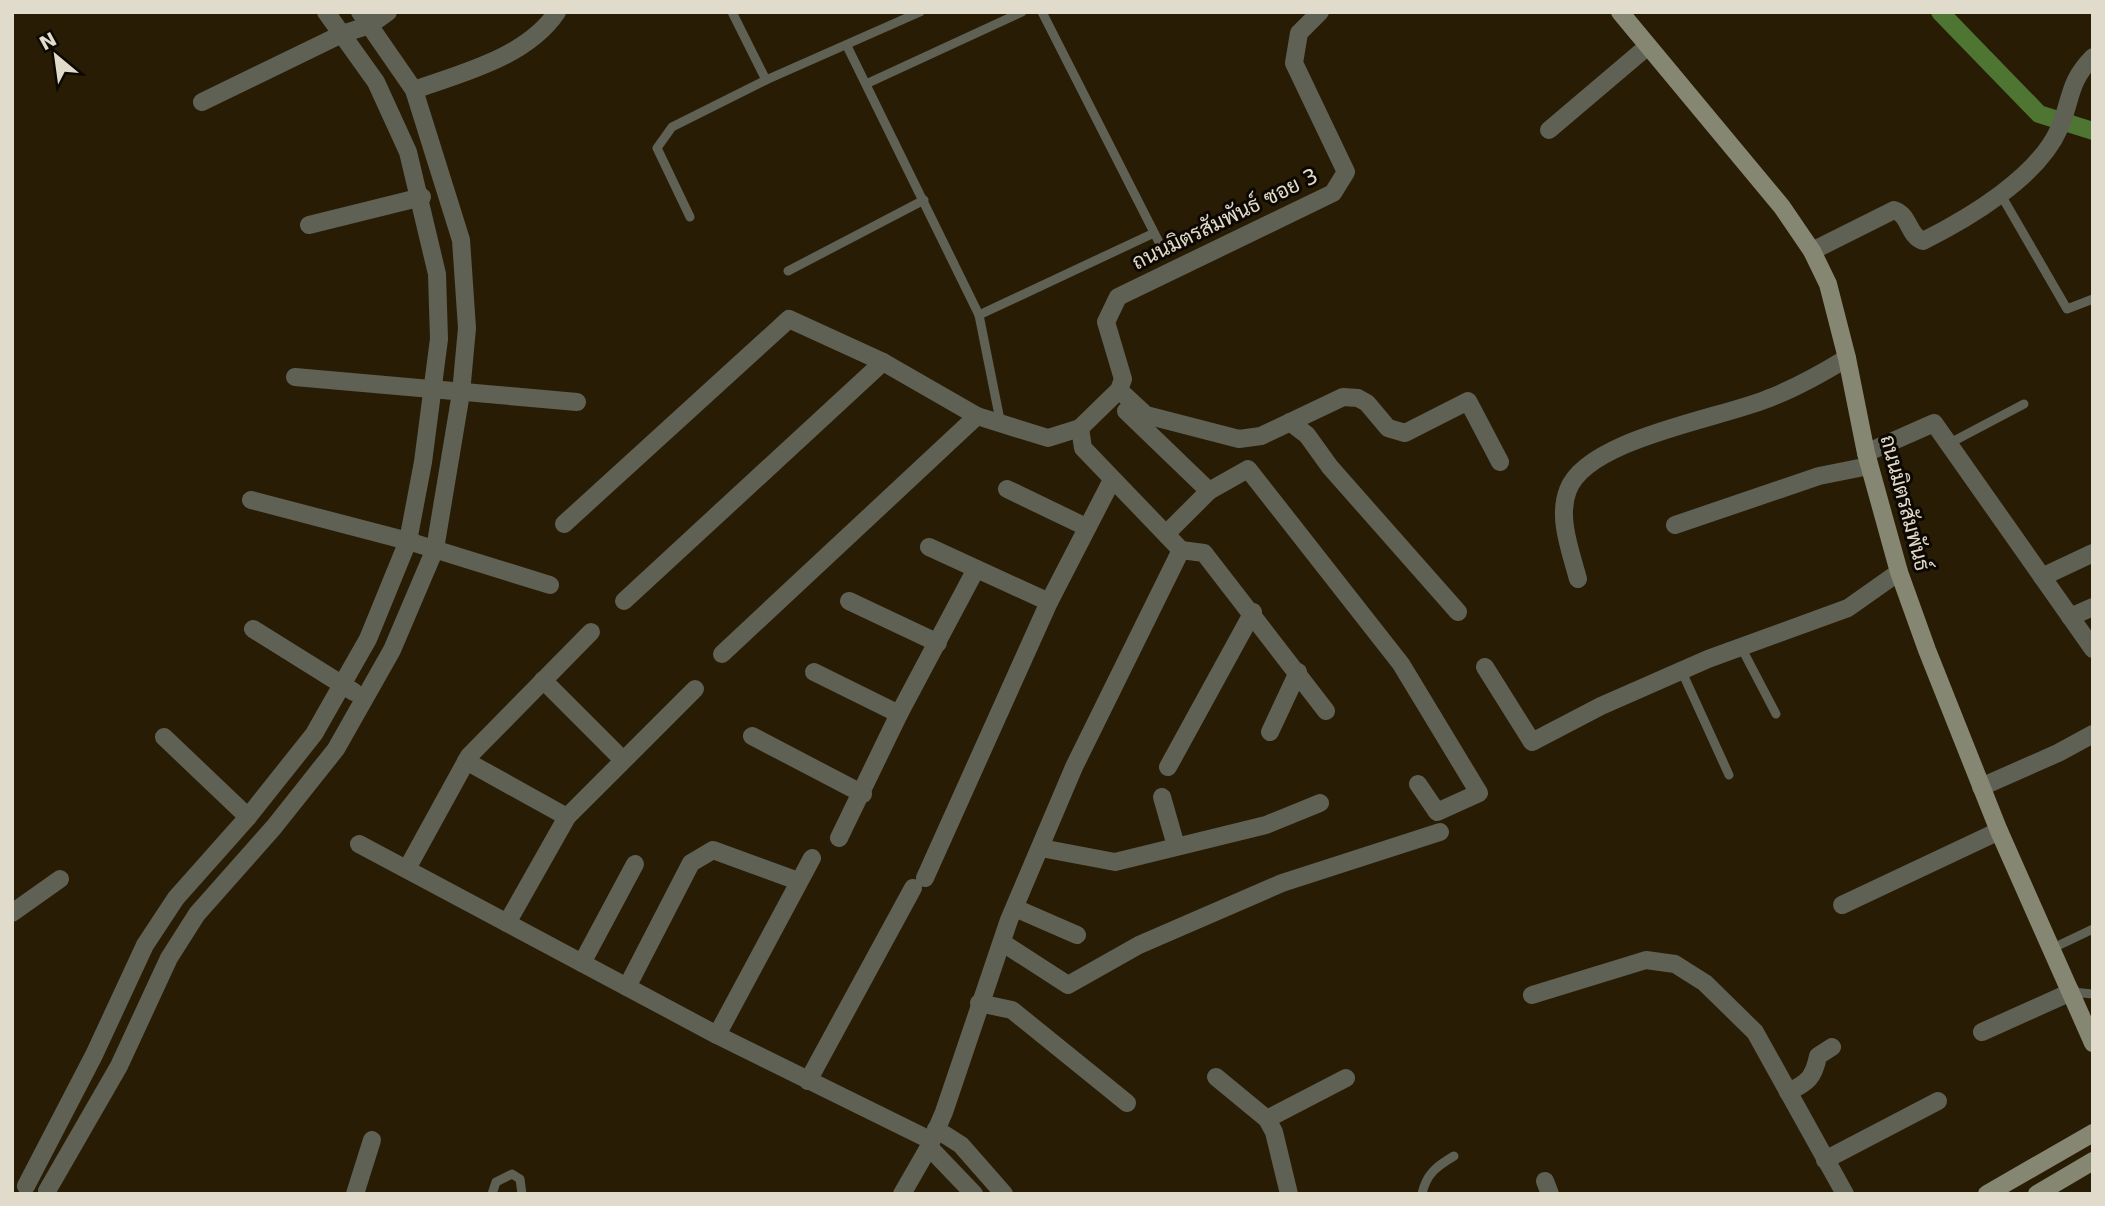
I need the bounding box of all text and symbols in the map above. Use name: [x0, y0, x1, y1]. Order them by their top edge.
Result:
north arrow: [21, 21, 91, 91]
text: N: [35, 28, 60, 55]
street label: ถนนมิตรสัมพันธ์ ซอย 3: [1127, 162, 1322, 274]
street label: ถนนมิตรสัมพันธ์: [1875, 432, 1937, 574]

